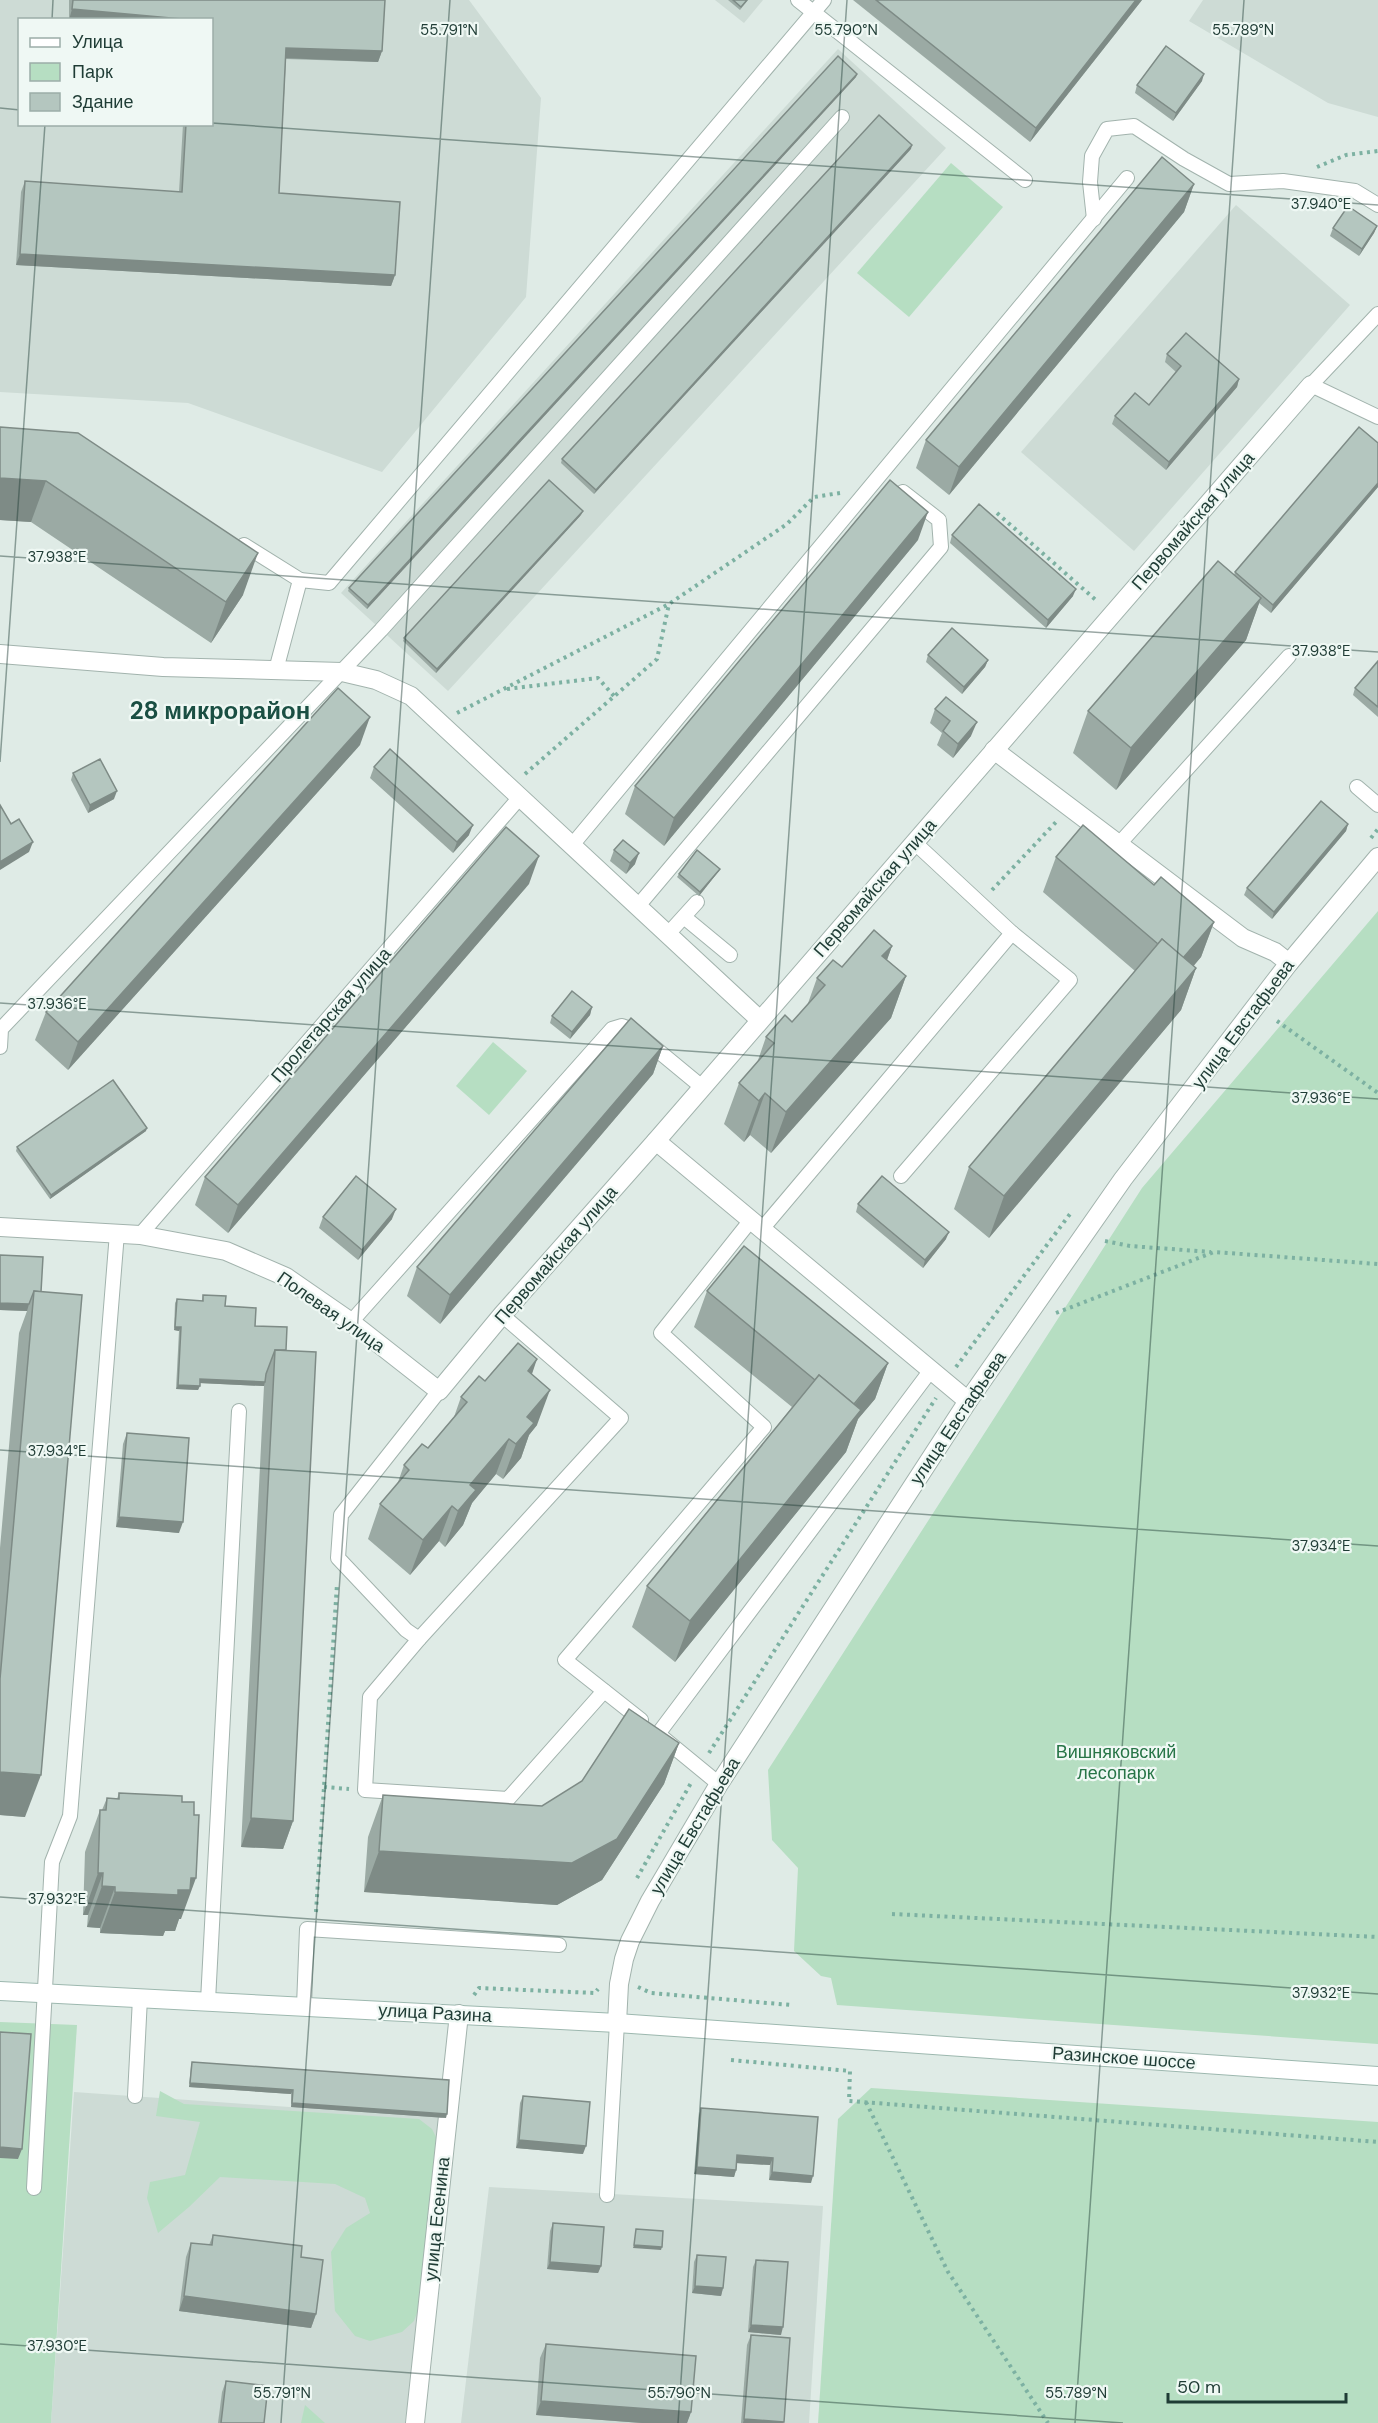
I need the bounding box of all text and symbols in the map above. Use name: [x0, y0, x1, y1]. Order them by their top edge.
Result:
legend: [18, 18, 213, 126]
text: 55.791°N: [420, 20, 478, 40]
text: 55.790°N: [814, 20, 878, 40]
text: 55.789°N: [1212, 20, 1274, 40]
text: Улица: [72, 30, 124, 54]
text: Парк: [72, 60, 113, 84]
text: Здание: [72, 90, 133, 114]
text: 37.940°E: [1291, 194, 1351, 214]
street label: Первомайская улица: [1126, 446, 1260, 595]
text: 37.938°E: [27, 547, 87, 567]
text: 37.938°E: [1291, 641, 1351, 661]
district label: 28 микрорайон: [130, 695, 310, 726]
street label: Первомайская улица: [808, 813, 942, 962]
street label: Пролетарская улица: [266, 942, 397, 1088]
street label: улица Евстафьева: [1186, 954, 1300, 1094]
text: 37.936°E: [27, 994, 87, 1014]
text: 37.936°E: [1291, 1088, 1351, 1108]
street label: Первомайская улица: [489, 1180, 623, 1329]
street label: Полевая улица: [272, 1266, 390, 1359]
street label: улица Евстафьева: [904, 1346, 1012, 1489]
text: 37.934°E: [28, 1441, 87, 1461]
text: 37.934°E: [1292, 1536, 1351, 1556]
park label: Вишняковский лесопарк: [1056, 1740, 1176, 1785]
street label: улица Евстафьева: [644, 1752, 746, 1899]
text: 37.932°E: [28, 1889, 86, 1909]
text: 37.932°E: [1292, 1983, 1350, 2003]
street label: улица Разина: [378, 1998, 493, 2028]
street label: Разинское шоссе: [1051, 2041, 1197, 2075]
street label: улица Есенина: [419, 2155, 456, 2282]
text: 37.930°E: [27, 2336, 87, 2356]
scale bar: [1168, 2366, 1346, 2404]
text: 50 m: [1177, 2375, 1221, 2399]
text: 55.791°N: [253, 2383, 311, 2403]
text: 55.790°N: [647, 2383, 711, 2403]
text: 55.789°N: [1045, 2383, 1107, 2403]

